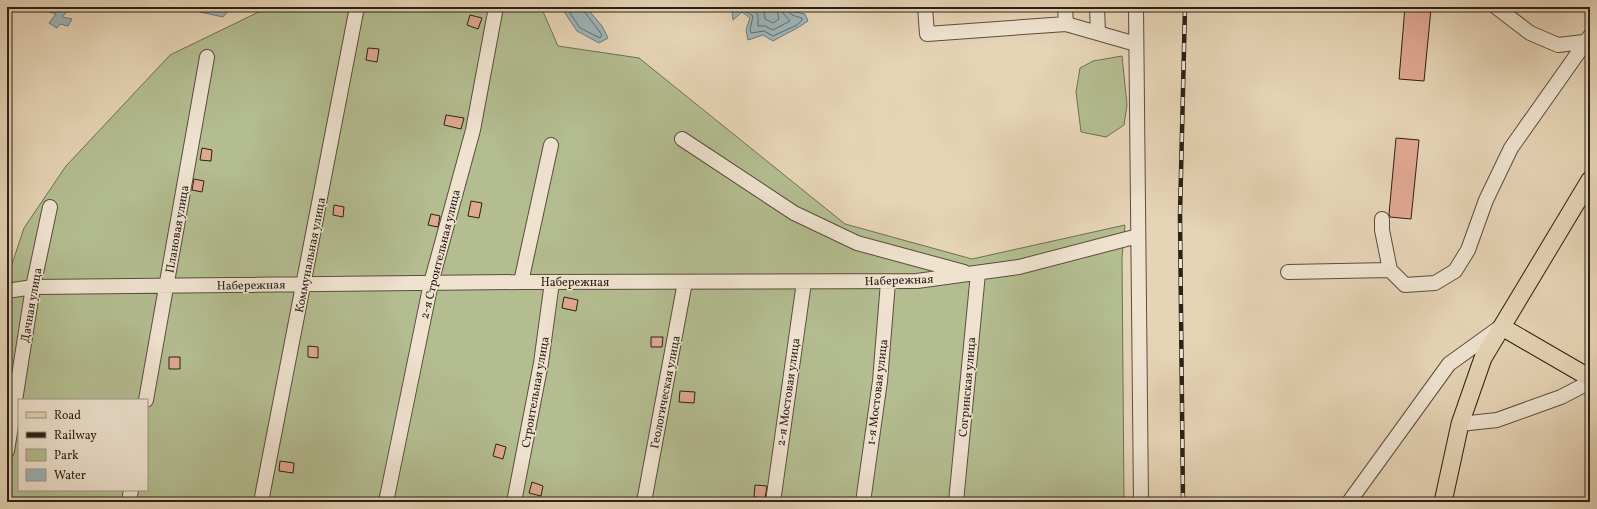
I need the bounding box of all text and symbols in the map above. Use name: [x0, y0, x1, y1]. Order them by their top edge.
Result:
street label: Плановая улица: [162, 184, 194, 274]
street label: 2-я Строительная улица: [417, 188, 465, 321]
street label: Коммунальная улица: [292, 196, 330, 314]
street label: Дачная улица: [18, 267, 46, 344]
street label: Набережная: [864, 272, 934, 290]
street label: Набережная: [541, 275, 609, 291]
street label: Набережная: [217, 277, 286, 295]
street label: Геологическая улица: [647, 334, 685, 450]
street label: Строительная улица: [518, 335, 554, 449]
street label: Согринская улица: [956, 336, 980, 438]
street label: 2-я Мостовая улица: [773, 337, 805, 447]
street label: 1-я Мостовая улица: [864, 338, 892, 446]
legend: [18, 399, 148, 491]
text: Road: [54, 408, 81, 424]
text: Railway: [54, 428, 97, 444]
text: Park: [54, 448, 79, 464]
text: Water: [54, 468, 86, 484]

